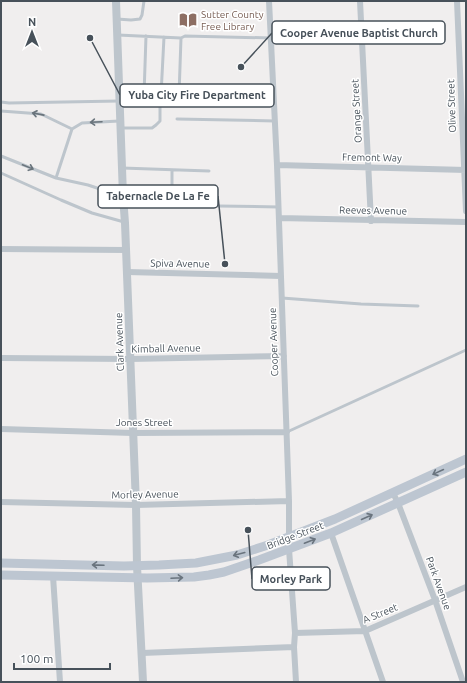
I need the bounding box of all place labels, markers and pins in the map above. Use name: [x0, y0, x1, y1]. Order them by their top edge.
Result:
place label: Sutter County Free Library: [201, 9, 264, 32]
library icon: Sutter County Free Library: [178, 10, 198, 30]
callout: Cooper Avenue Baptist Church: [272, 21, 445, 44]
callout: Yuba City Fire Department: [120, 84, 274, 107]
callout: Tabernacle De La Fe: [98, 185, 218, 208]
callout: Morley Park: [252, 567, 330, 590]

